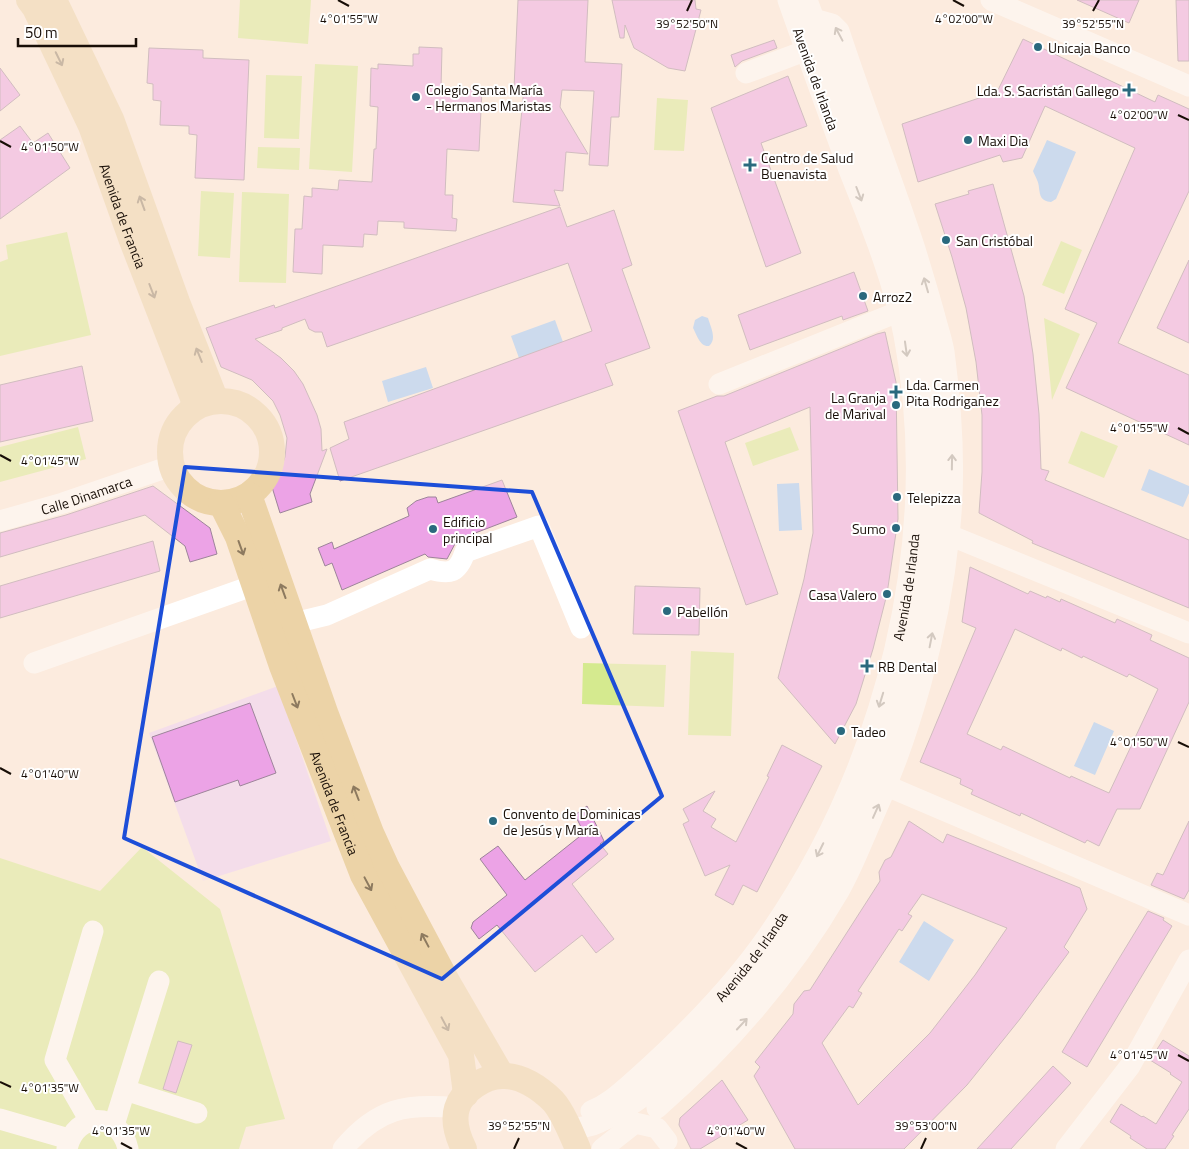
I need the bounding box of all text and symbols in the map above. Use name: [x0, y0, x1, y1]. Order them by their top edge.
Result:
text: 4°01'55"W: [320, 9, 378, 28]
text: 4°02'00"W: [935, 9, 993, 28]
text: 39°52'50"N: [656, 14, 718, 33]
text: 39°52'55"N: [1062, 14, 1124, 33]
scale bar: [18, 15, 135, 47]
text: 50 m: [25, 21, 58, 44]
street label: Avenida de Irlanda: [788, 25, 844, 133]
one-way arrow: [834, 27, 844, 42]
place label: Unicaja Banco: [1048, 37, 1130, 58]
marker: Unicaja Banco: [1032, 41, 1044, 53]
one-way arrow: [55, 51, 64, 66]
place label: Colegio Santa María - Hermanos Maristas: [426, 79, 551, 116]
place label: Lda. S. Sacristán Gallego: [977, 80, 1119, 101]
marker: Lda. S. Sacristán Gallego: [1123, 84, 1135, 96]
marker: Colegio Santa María - Hermanos Maristas: [410, 91, 422, 103]
text: 4°02'00"W: [1110, 105, 1168, 124]
place label: Maxi Dia: [978, 130, 1028, 151]
marker: Maxi Dia: [962, 134, 974, 146]
text: 4°01'50"W: [21, 137, 79, 156]
place label: Centro de Salud Buenavista: [761, 147, 853, 184]
marker: Centro de Salud Buenavista: [743, 158, 757, 172]
street label: Avenida de Francia: [95, 160, 152, 271]
one-way arrow: [854, 186, 864, 201]
one-way arrow: [137, 196, 146, 211]
place label: San Cristóbal: [956, 230, 1033, 251]
marker: San Cristóbal: [940, 234, 952, 246]
one-way arrow: [921, 277, 930, 293]
one-way arrow: [147, 283, 157, 298]
place label: Arroz2: [873, 286, 912, 307]
marker: Arroz2: [857, 290, 869, 302]
one-way arrow: [901, 341, 911, 357]
one-way arrow: [194, 348, 203, 363]
place label: Lda. Carmen Pita Rodrigañez: [906, 374, 999, 411]
marker: Lda. Carmen Pita Rodrigañez: [890, 386, 902, 398]
place label: La Granja de Marival: [825, 387, 886, 424]
marker: La Granja de Marival: [890, 399, 902, 411]
text: 4°01'55"W: [1110, 418, 1168, 437]
text: 4°01'45"W: [21, 451, 79, 470]
one-way arrow: [947, 454, 957, 470]
street label: Calle Dinamarca: [38, 470, 134, 519]
place label: Telepizza: [907, 487, 961, 508]
marker: Telepizza: [891, 491, 903, 503]
place label: Edificio principal: [443, 511, 493, 548]
place label: Sumo: [852, 518, 886, 539]
marker: Sumo: [890, 522, 902, 534]
marker: Edificio principal: [427, 523, 439, 535]
street label: Avenida de Irlanda: [887, 533, 924, 643]
one-way arrow: [237, 539, 246, 555]
one-way arrow: [278, 584, 287, 600]
place label: Casa Valero: [809, 584, 877, 605]
marker: Casa Valero: [881, 588, 893, 600]
place label: Pabellón: [677, 601, 728, 622]
marker: Pabellón: [661, 605, 673, 617]
one-way arrow: [927, 633, 936, 649]
place label: RB Dental: [878, 656, 937, 677]
marker: RB Dental: [860, 659, 874, 673]
one-way arrow: [875, 692, 885, 708]
one-way arrow: [291, 693, 300, 708]
place label: Tadeo: [851, 721, 886, 742]
marker: Tadeo: [835, 725, 847, 737]
text: 4°01'50"W: [1110, 732, 1168, 751]
street label: Avenida de Francia: [305, 748, 365, 858]
text: 4°01'40"W: [21, 764, 79, 783]
one-way arrow: [351, 786, 360, 802]
place label: Convento de Dominicas de Jesús y María: [503, 803, 641, 840]
one-way arrow: [872, 804, 881, 819]
marker: Convento de Dominicas de Jesús y María: [487, 815, 499, 827]
one-way arrow: [815, 843, 825, 858]
one-way arrow: [363, 877, 373, 892]
street label: Avenida de Irlanda: [710, 907, 792, 1006]
one-way arrow: [420, 933, 429, 948]
one-way arrow: [440, 1017, 450, 1032]
one-way arrow: [736, 1017, 748, 1030]
text: 4°01'45"W: [1110, 1045, 1168, 1064]
text: 4°01'35"W: [21, 1078, 79, 1097]
text: 39°52'55"N: [488, 1116, 550, 1135]
text: 39°53'00"N: [895, 1116, 957, 1135]
text: 4°01'35"W: [92, 1121, 150, 1140]
text: 4°01'40"W: [707, 1121, 765, 1140]

